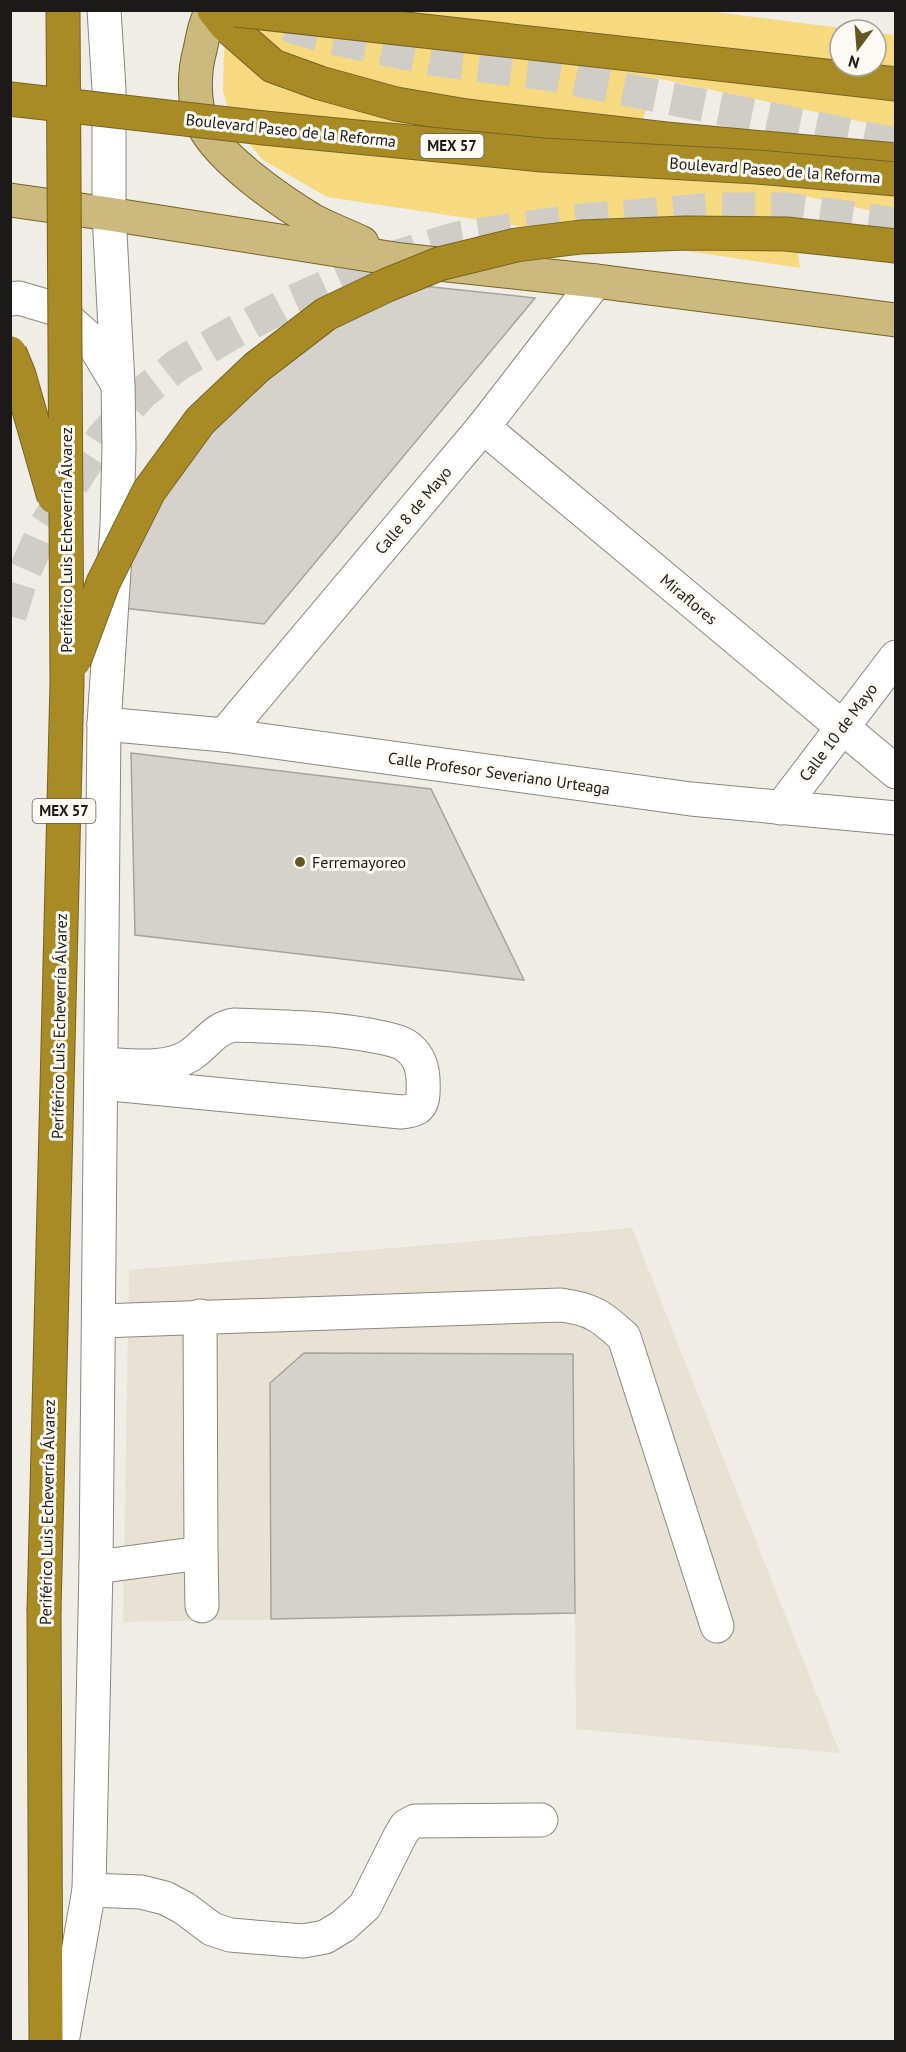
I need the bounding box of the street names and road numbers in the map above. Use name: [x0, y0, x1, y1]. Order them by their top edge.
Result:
street label: Boulevard Paseo de la Reforma: [185, 109, 397, 151]
road number: MEX 57: [420, 134, 484, 158]
street label: Boulevard Paseo de la Reforma: [669, 153, 881, 187]
street label: Periférico Luis Echeverría Álvarez: [56, 427, 76, 653]
street label: Calle 8 de Mayo: [370, 462, 456, 558]
street label: Miraflores: [656, 569, 722, 629]
street label: Calle 10 de Mayo: [795, 679, 881, 785]
street label: Calle Profesor Severiano Urteaga: [387, 747, 611, 799]
road number: MEX 57: [32, 799, 96, 823]
street label: Periférico Luis Echeverría Álvarez: [47, 913, 71, 1139]
street label: Periférico Luis Echeverría Álvarez: [35, 1399, 59, 1625]

